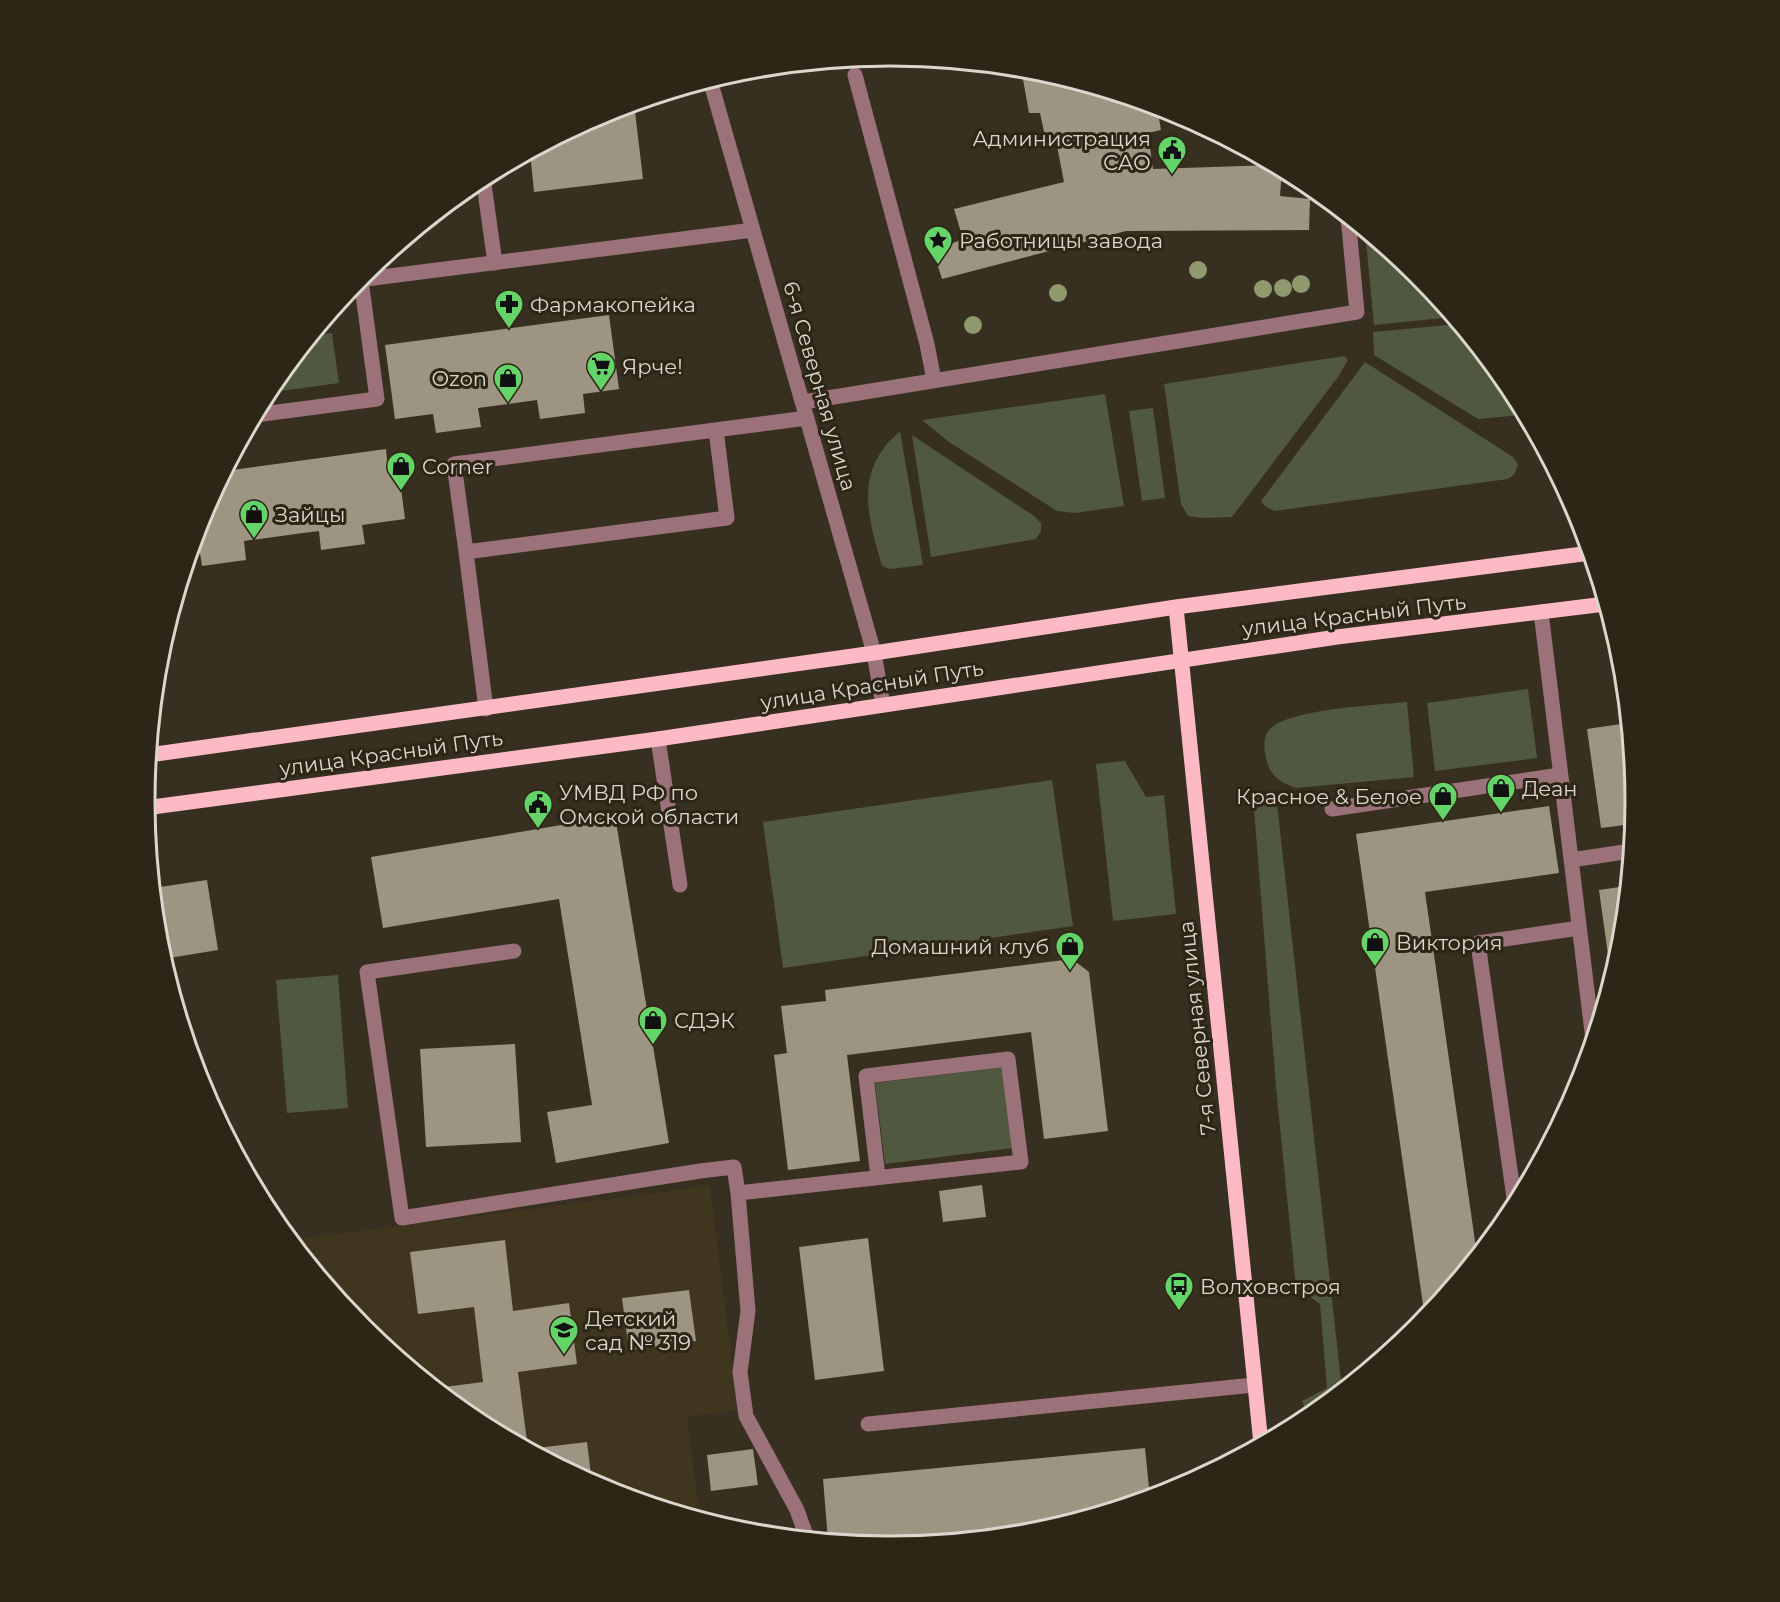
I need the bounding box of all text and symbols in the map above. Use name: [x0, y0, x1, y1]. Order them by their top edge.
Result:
place label: Администрация САО: [972, 126, 1151, 175]
public building icon: Администрация САО: [1156, 134, 1188, 176]
place icon: Работницы завода: [922, 224, 954, 266]
place label: Работницы завода: [959, 228, 1163, 253]
street label: 6-я Северная улица: [778, 278, 862, 494]
pharmacy icon: Фармакопейка: [493, 288, 525, 330]
place label: Фармакопейка: [530, 292, 696, 317]
supermarket icon: Ярче!: [585, 350, 617, 392]
place label: Ярче!: [622, 354, 683, 379]
shop icon: Ozon: [492, 362, 524, 404]
place label: Ozon: [431, 366, 487, 391]
shop icon: Corner: [385, 450, 417, 492]
place label: Corner: [422, 454, 493, 479]
shop icon: Зайцы: [238, 498, 270, 540]
place label: Зайцы: [275, 502, 346, 527]
street label: улица Красный Путь: [1240, 589, 1468, 641]
street label: улица Красный Путь: [758, 655, 985, 715]
street label: улица Красный Путь: [277, 725, 505, 781]
shop icon: Деан: [1485, 772, 1517, 814]
place label: Деан: [1522, 776, 1577, 801]
place label: УМВД РФ по Омской области: [559, 780, 739, 829]
shop icon: Красное & Белое: [1427, 780, 1459, 822]
place label: Красное & Белое: [1236, 784, 1422, 809]
public building icon: УМВД РФ по Омской области: [522, 788, 554, 830]
street label: 7-я Северная улица: [1173, 920, 1221, 1136]
shop icon: Виктория: [1359, 926, 1391, 968]
shop icon: Домашний клуб: [1054, 930, 1086, 972]
place label: Виктория: [1396, 930, 1503, 955]
place label: Домашний клуб: [872, 934, 1049, 959]
shop icon: СДЭК: [637, 1004, 669, 1046]
place label: СДЭК: [674, 1008, 735, 1033]
bus stop icon: Волховстроя: [1163, 1270, 1195, 1312]
place label: Волховстроя: [1200, 1274, 1341, 1299]
place label: Детский сад № 319: [585, 1306, 691, 1355]
school or university icon: Детский сад № 319: [548, 1314, 580, 1356]

